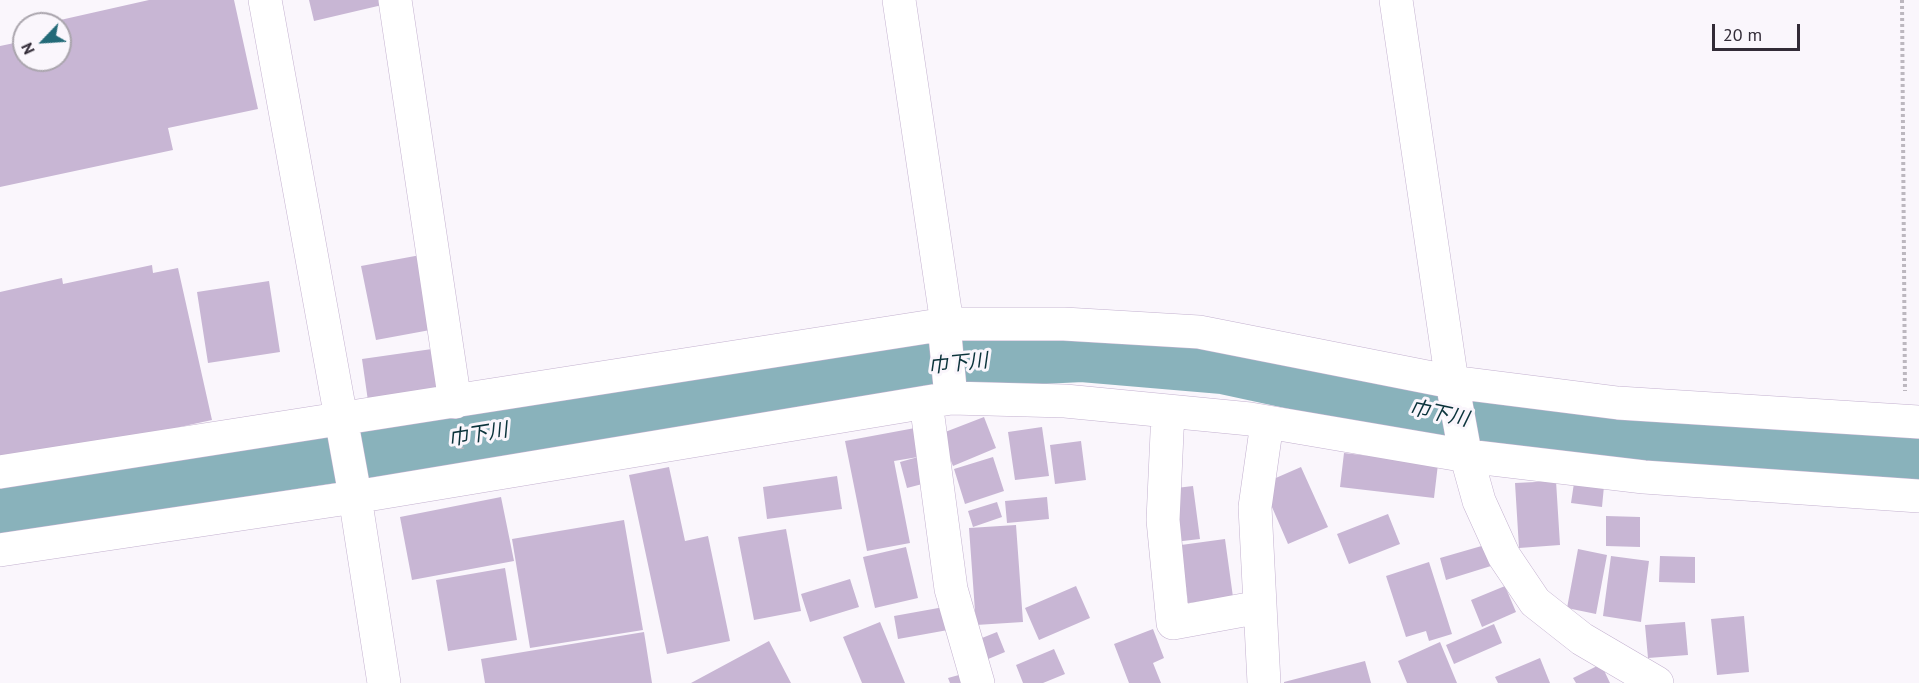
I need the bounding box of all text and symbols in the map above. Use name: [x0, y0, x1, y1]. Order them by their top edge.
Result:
north arrow: [12, 12, 72, 72]
scale bar: [1715, 12, 1804, 50]
text: 20 m: [1723, 23, 1762, 46]
text: N: [16, 40, 39, 58]
water label: 巾下川: [927, 349, 989, 379]
water label: 巾下川: [1407, 396, 1471, 432]
water label: 巾下川: [446, 418, 510, 452]

